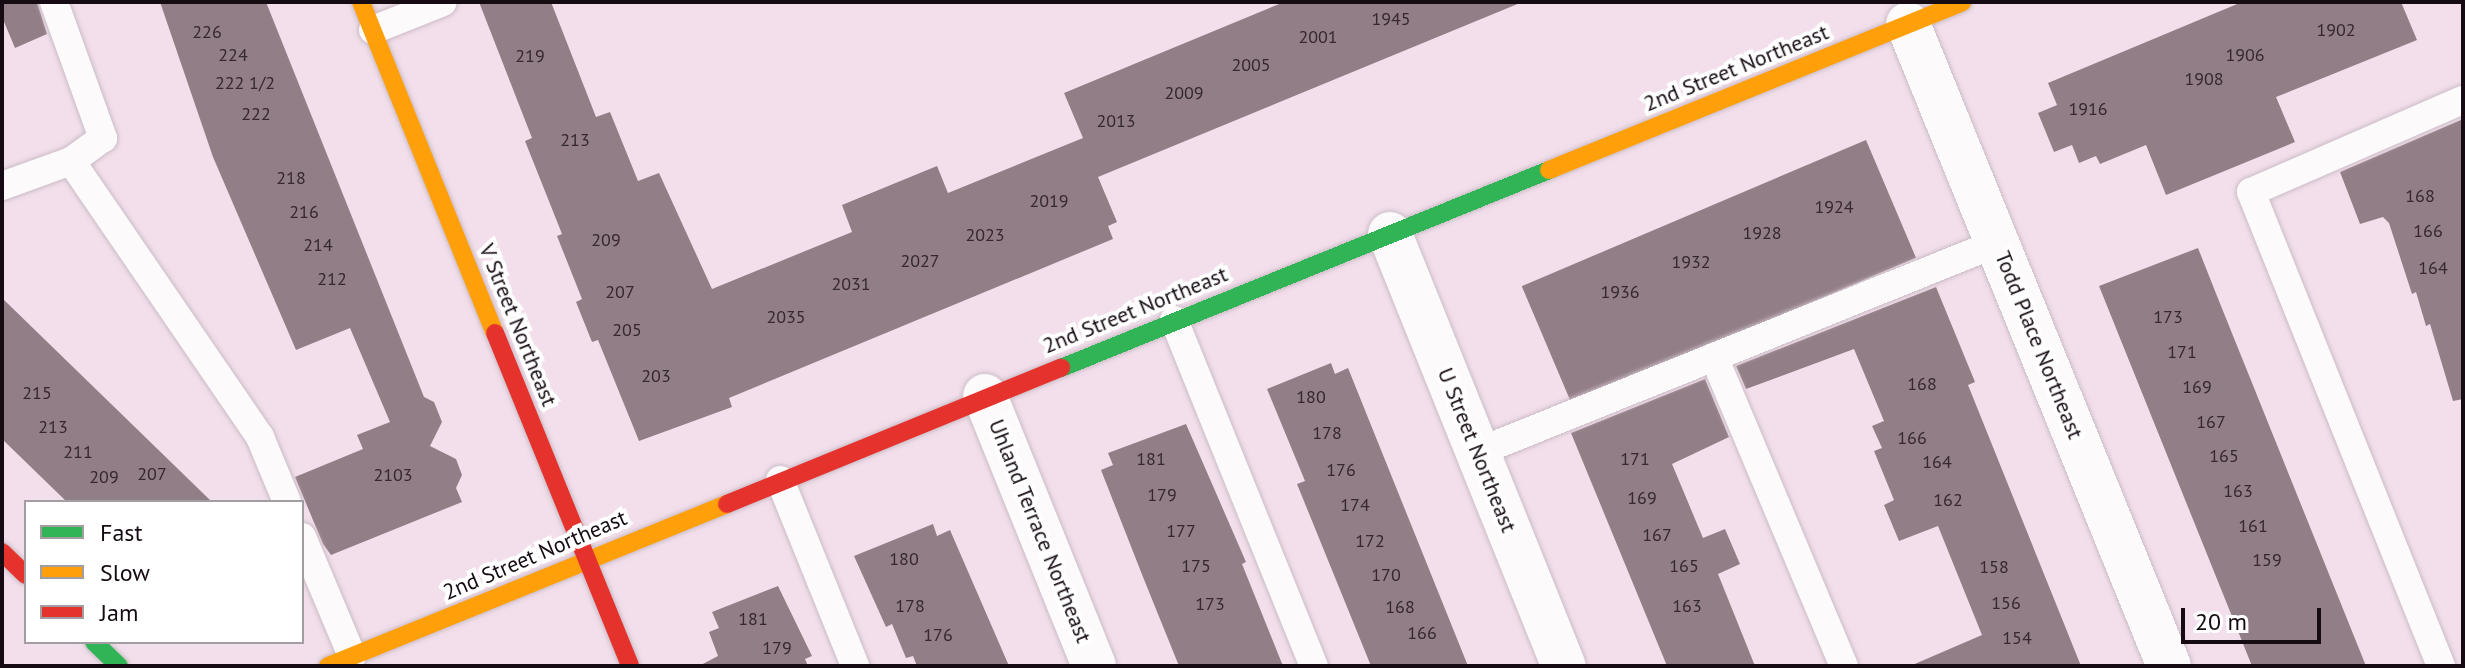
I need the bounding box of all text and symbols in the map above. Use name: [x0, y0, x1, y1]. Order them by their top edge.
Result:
house number: 1945: [1371, 8, 1411, 30]
street label: 2nd Street Northeast: [1640, 19, 1832, 117]
house number: 1902: [2316, 19, 2356, 41]
house number: 226: [192, 21, 222, 43]
house number: 2001: [1298, 26, 1338, 48]
house number: 224: [218, 44, 248, 66]
house number: 1906: [2225, 44, 2265, 66]
house number: 219: [515, 45, 545, 67]
house number: 2005: [1231, 54, 1271, 76]
house number: 1908: [2184, 68, 2224, 90]
house number: 222 1/2: [215, 72, 275, 94]
house number: 2009: [1164, 82, 1204, 104]
house number: 1916: [2068, 98, 2108, 120]
house number: 222: [241, 103, 271, 125]
house number: 2013: [1096, 110, 1136, 132]
house number: 213: [560, 129, 590, 151]
house number: 218: [276, 167, 306, 189]
house number: 168: [2405, 185, 2435, 207]
house number: 2019: [1029, 190, 1069, 212]
house number: 1924: [1814, 196, 1854, 218]
house number: 216: [289, 201, 319, 223]
house number: 166: [2413, 220, 2443, 242]
house number: 1928: [1742, 222, 1782, 244]
house number: 2023: [965, 224, 1005, 246]
house number: 209: [591, 229, 621, 251]
house number: 214: [303, 234, 333, 256]
street label: V Street Northeast: [473, 240, 563, 410]
street label: Todd Place Northeast: [1989, 247, 2089, 443]
house number: 2027: [900, 250, 940, 272]
house number: 1932: [1671, 251, 1711, 273]
house number: 164: [2418, 257, 2448, 279]
street label: 2nd Street Northeast: [1039, 261, 1231, 359]
house number: 212: [317, 268, 347, 290]
house number: 2031: [831, 273, 871, 295]
house number: 207: [605, 281, 635, 303]
house number: 1936: [1600, 281, 1640, 303]
house number: 2035: [766, 306, 806, 328]
house number: 173: [2153, 306, 2183, 328]
house number: 205: [612, 319, 642, 341]
house number: 171: [2167, 341, 2197, 363]
street label: U Street Northeast: [1432, 364, 1522, 536]
house number: 203: [641, 365, 671, 387]
house number: 168: [1907, 373, 1937, 395]
house number: 169: [2182, 376, 2212, 398]
house number: 215: [22, 382, 52, 404]
house number: 180: [1296, 386, 1326, 408]
house number: 167: [2196, 411, 2226, 433]
street label: Uhland Terrace Northeast: [983, 415, 1097, 647]
house number: 213: [38, 416, 68, 438]
house number: 178: [1312, 422, 1342, 444]
house number: 166: [1897, 427, 1927, 449]
house number: 211: [63, 441, 93, 463]
house number: 165: [2209, 445, 2239, 467]
house number: 181: [1136, 448, 1166, 470]
house number: 171: [1620, 448, 1650, 470]
house number: 164: [1922, 451, 1952, 473]
house number: 176: [1326, 459, 1356, 481]
house number: 207: [137, 463, 167, 485]
house number: 2103: [373, 464, 413, 486]
house number: 209: [89, 466, 119, 488]
house number: 163: [2223, 480, 2253, 502]
house number: 179: [1147, 484, 1177, 506]
house number: 169: [1627, 487, 1657, 509]
house number: 162: [1933, 489, 1963, 511]
house number: 174: [1340, 494, 1370, 516]
legend: [24, 500, 304, 644]
street label: 2nd Street Northeast: [439, 504, 631, 606]
house number: 161: [2238, 515, 2268, 537]
text: Fast: [100, 517, 143, 548]
house number: 177: [1166, 520, 1196, 542]
house number: 167: [1642, 524, 1672, 546]
house number: 172: [1355, 530, 1385, 552]
house number: 180: [889, 548, 919, 570]
house number: 159: [2252, 549, 2282, 571]
house number: 175: [1181, 555, 1211, 577]
house number: 165: [1669, 555, 1699, 577]
house number: 158: [1979, 556, 2009, 578]
text: Slow: [100, 557, 150, 588]
house number: 170: [1371, 564, 1401, 586]
house number: 156: [1991, 592, 2021, 614]
scale bar: [2185, 592, 2325, 642]
house number: 173: [1195, 593, 1225, 615]
house number: 178: [895, 595, 925, 617]
house number: 163: [1672, 595, 1702, 617]
house number: 168: [1385, 596, 1415, 618]
text: Jam: [100, 597, 138, 628]
text: 20 m: [2195, 606, 2247, 637]
house number: 181: [738, 608, 768, 630]
house number: 166: [1407, 622, 1437, 644]
house number: 176: [923, 624, 953, 646]
house number: 154: [2002, 627, 2032, 649]
house number: 179: [762, 637, 792, 659]

